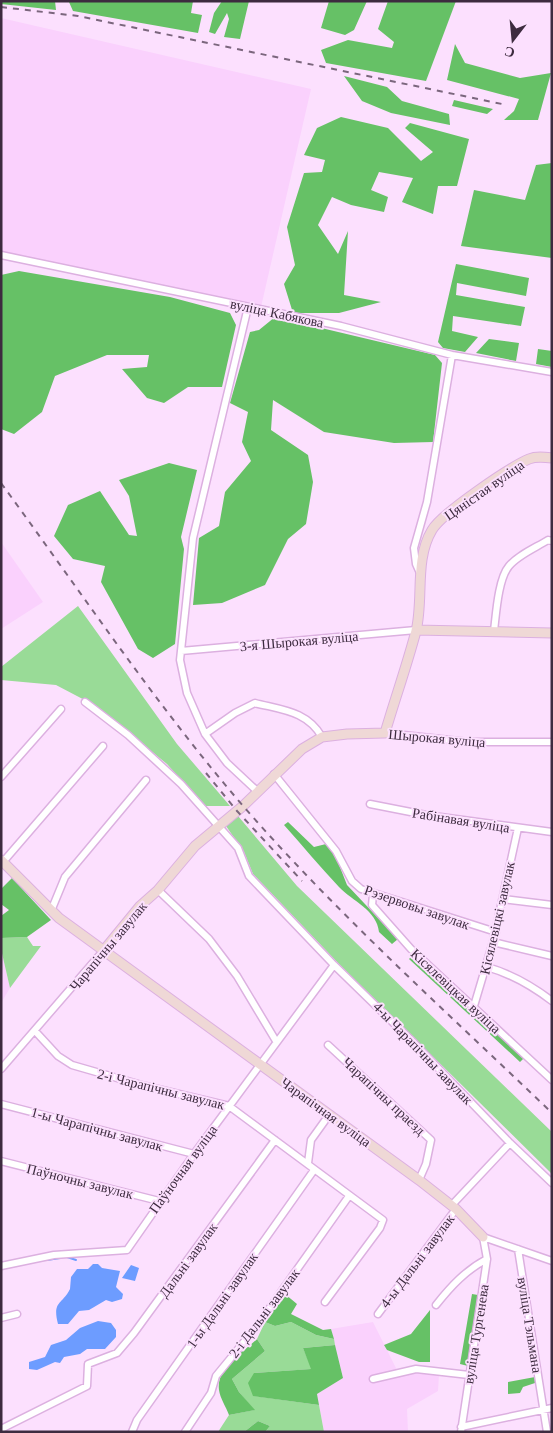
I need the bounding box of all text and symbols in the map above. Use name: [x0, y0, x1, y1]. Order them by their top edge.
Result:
north arrow: [488, 15, 538, 65]
text: С: [503, 43, 516, 61]
street label: вуліца Кабякова: [229, 296, 326, 331]
street label: Цяністая вуліца: [442, 457, 528, 523]
street label: 3-я Шырокая вуліца: [239, 629, 360, 654]
street label: Шырокая вуліца: [388, 727, 487, 750]
street label: Рабінавая вуліца: [411, 805, 511, 836]
street label: Кісялевіцкі завулак: [477, 860, 518, 976]
street label: Рэзервовы завулак: [362, 882, 472, 933]
street label: Чарапічны завулак: [67, 899, 150, 994]
street label: Кісялевіцкая вуліца: [408, 946, 504, 1037]
street label: 4-ы Чарапічны завулак: [370, 999, 475, 1108]
street label: Чарапічны праезд: [340, 1055, 428, 1138]
street label: 2-і Чарапічны завулак: [96, 1066, 226, 1113]
street label: Чарапічная вуліца: [278, 1075, 374, 1151]
street label: 1-ы Чарапічны завулак: [29, 1105, 165, 1154]
street label: Паўночная вуліца: [146, 1122, 221, 1216]
street label: Паўночны завулак: [25, 1161, 135, 1202]
street label: 4-ы Дальні завулак: [377, 1212, 457, 1311]
street label: Дальні завулак: [156, 1220, 221, 1300]
street label: 1-ы Дальні завулак: [184, 1250, 261, 1351]
street label: 2-і Дальні завулак: [226, 1266, 303, 1361]
street label: вуліца Тэльмана: [515, 1276, 545, 1375]
street label: вуліца Тургенева: [461, 1282, 492, 1385]

